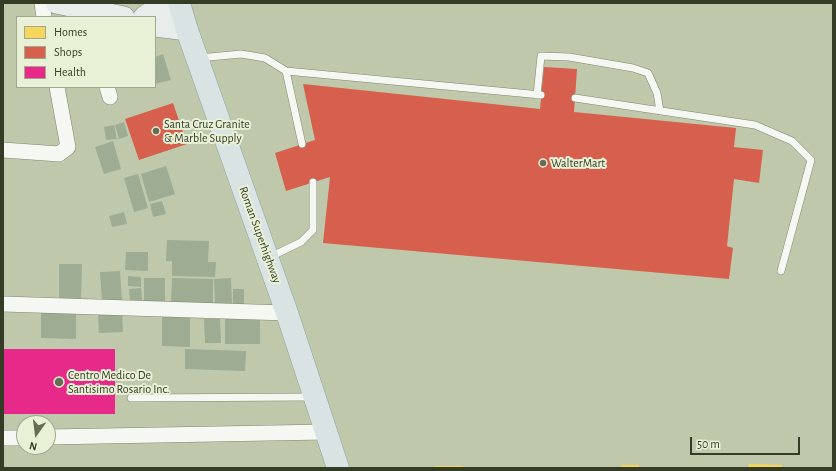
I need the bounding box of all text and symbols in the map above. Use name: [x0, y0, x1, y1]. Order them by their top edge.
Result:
legend: [16, 16, 156, 88]
text: Homes: [54, 26, 87, 38]
text: Shops: [54, 46, 82, 58]
text: Health: [54, 66, 86, 78]
place label: Santa Cruz Granite & Marble Supply: [164, 117, 250, 145]
marker: Santa Cruz Granite & Marble Supply: [151, 126, 161, 136]
place label: WalterMart: [551, 156, 605, 170]
marker: WalterMart: [538, 158, 548, 168]
street label: Roman Superhighway: [236, 185, 284, 285]
place label: Centro Medico De Santisimo Rosario Inc.: [68, 368, 170, 396]
marker: Centro Medico De Santisimo Rosario Inc.: [53, 376, 65, 388]
north arrow: [16, 415, 56, 455]
scale bar: [692, 429, 802, 455]
text: 50 m: [697, 438, 720, 450]
text: N: [28, 440, 38, 452]

